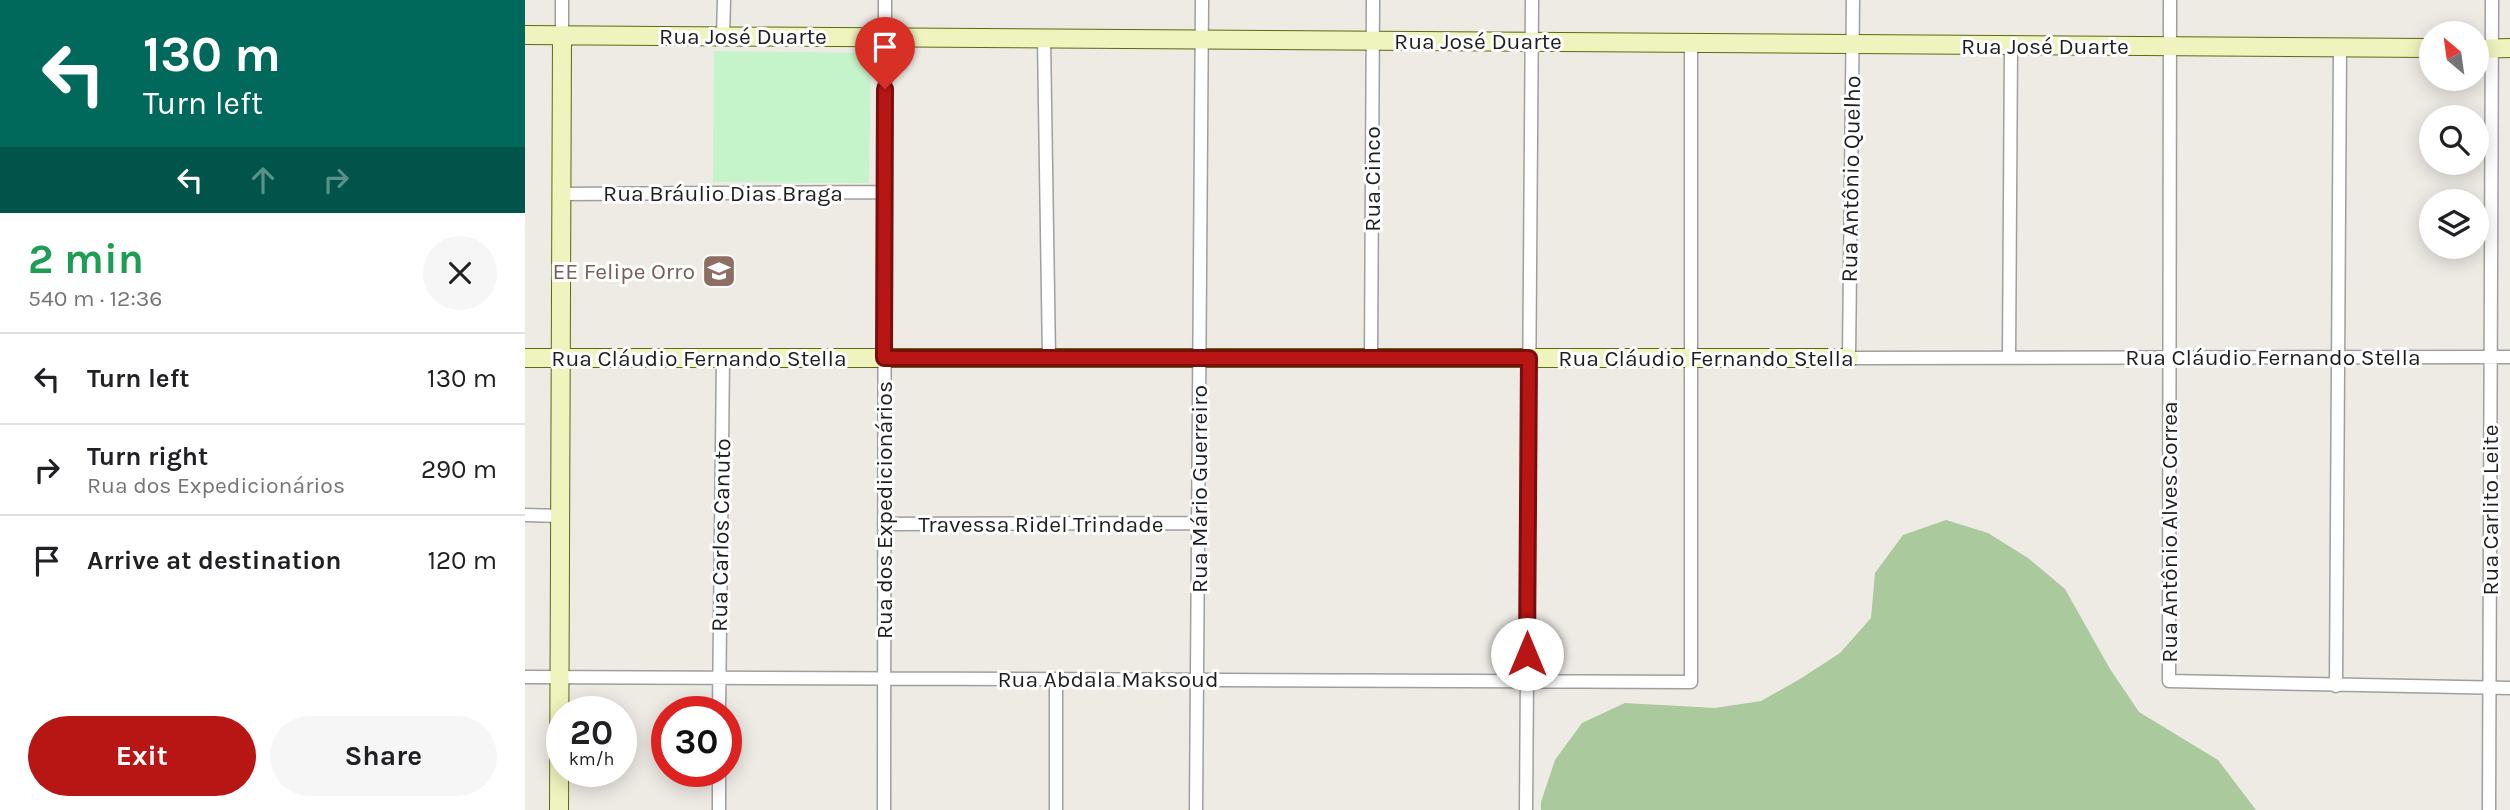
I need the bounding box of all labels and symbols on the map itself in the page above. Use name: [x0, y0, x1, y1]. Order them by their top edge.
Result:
pin: [855, 17, 915, 89]
north arrow: [2419, 21, 2489, 91]
street label: Rua José Duarte: [659, 23, 827, 50]
street label: Rua José Duarte: [1394, 28, 1562, 55]
street label: Rua José Duarte: [1961, 33, 2129, 60]
street label: Rua Antônio Quelho: [1836, 75, 1866, 283]
street label: Rua Cinco: [1359, 126, 1386, 232]
street label: Rua Bráulio Dias Braga: [603, 180, 843, 207]
school or university icon: EE Felipe Orro: [700, 252, 738, 290]
place label: EE Felipe Orro: [552, 258, 695, 285]
street label: Rua Cláudio Fernando Stella: [2125, 344, 2421, 371]
street label: Rua Cláudio Fernando Stella: [551, 345, 847, 372]
street label: Rua Cláudio Fernando Stella: [1558, 345, 1854, 372]
street label: Rua dos Expedicionários: [871, 381, 898, 639]
street label: Rua Mário Guerreiro: [1186, 385, 1213, 593]
street label: Rua Antônio Alves Correa: [2156, 401, 2183, 663]
street label: Rua Carlito Leite: [2477, 424, 2504, 596]
street label: Rua Carlos Canuto: [706, 438, 736, 632]
street label: Travessa Ridel Trindade: [918, 511, 1164, 538]
position arrow: [1490, 617, 1564, 691]
street label: Rua Abdala Maksoud: [997, 666, 1219, 693]
speed limit sign: 30: [651, 696, 742, 787]

